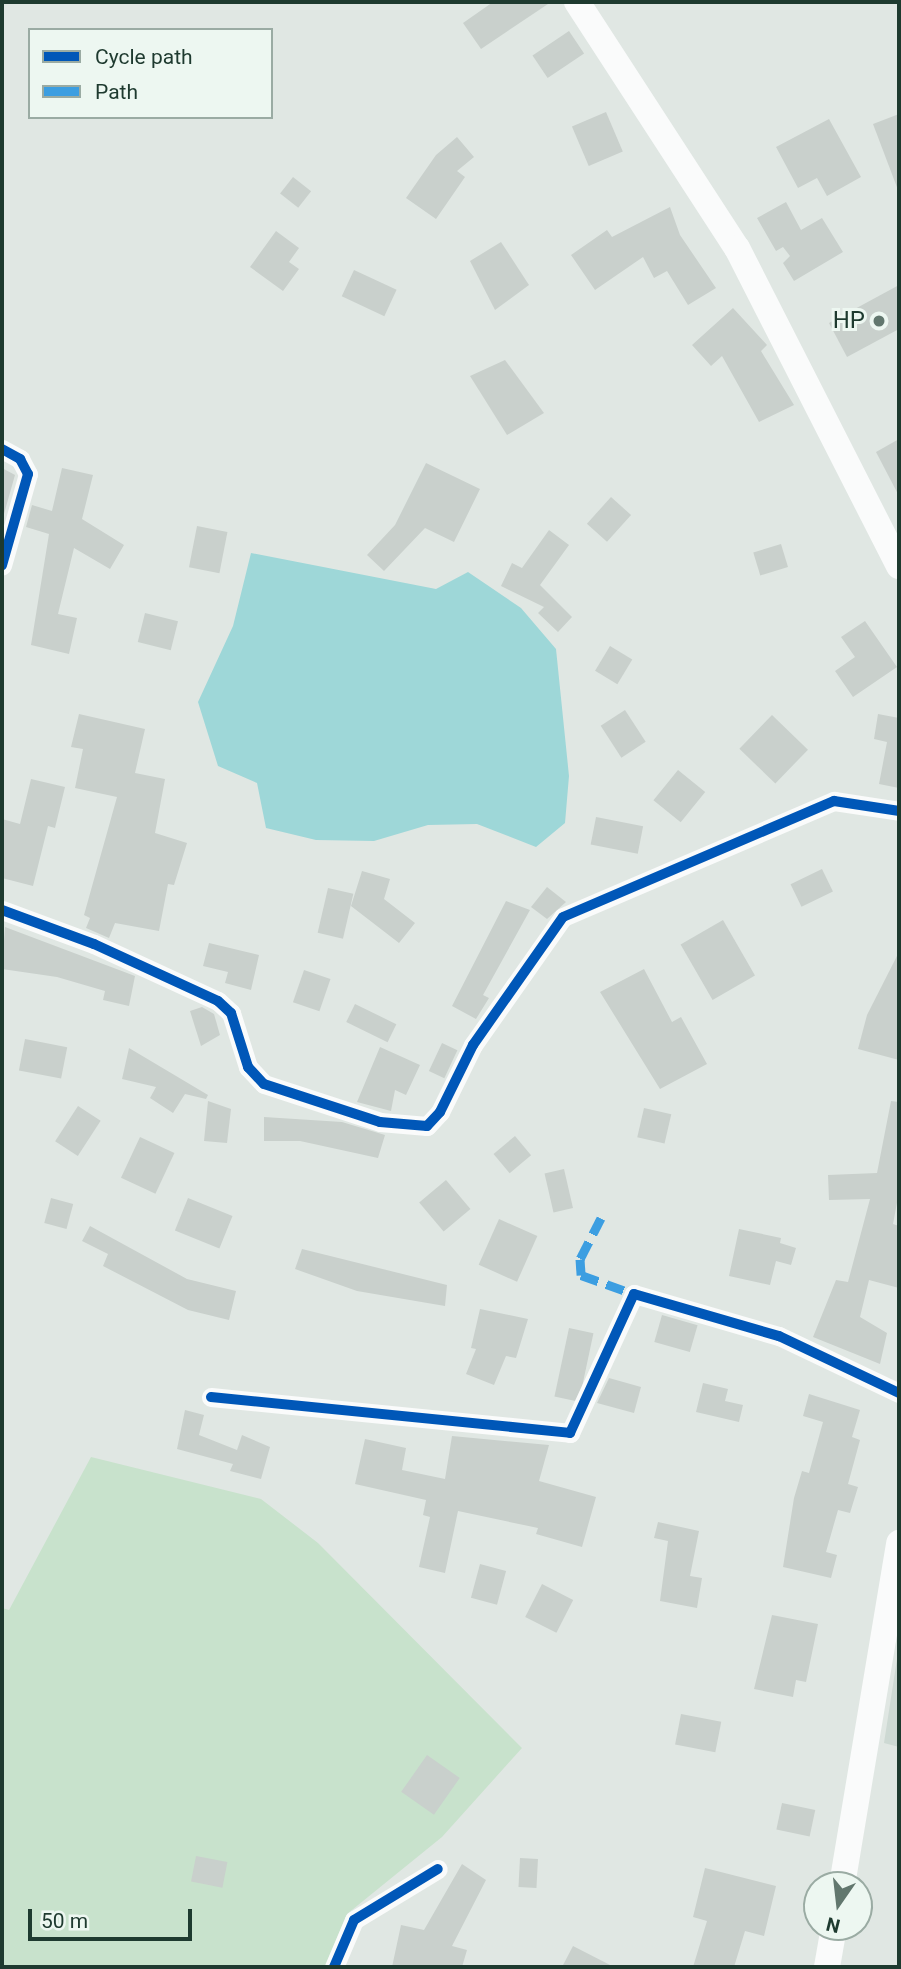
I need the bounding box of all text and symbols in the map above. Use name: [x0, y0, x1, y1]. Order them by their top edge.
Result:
legend: [28, 28, 273, 119]
text: Cycle path: [95, 45, 193, 69]
text: Path: [95, 80, 138, 104]
place label: HP: [833, 307, 865, 335]
marker: HP: [871, 313, 887, 329]
north arrow: [803, 1871, 873, 1941]
scale bar: [32, 1896, 196, 1940]
text: 50 m: [41, 1909, 88, 1933]
text: N: [824, 1912, 843, 1938]

